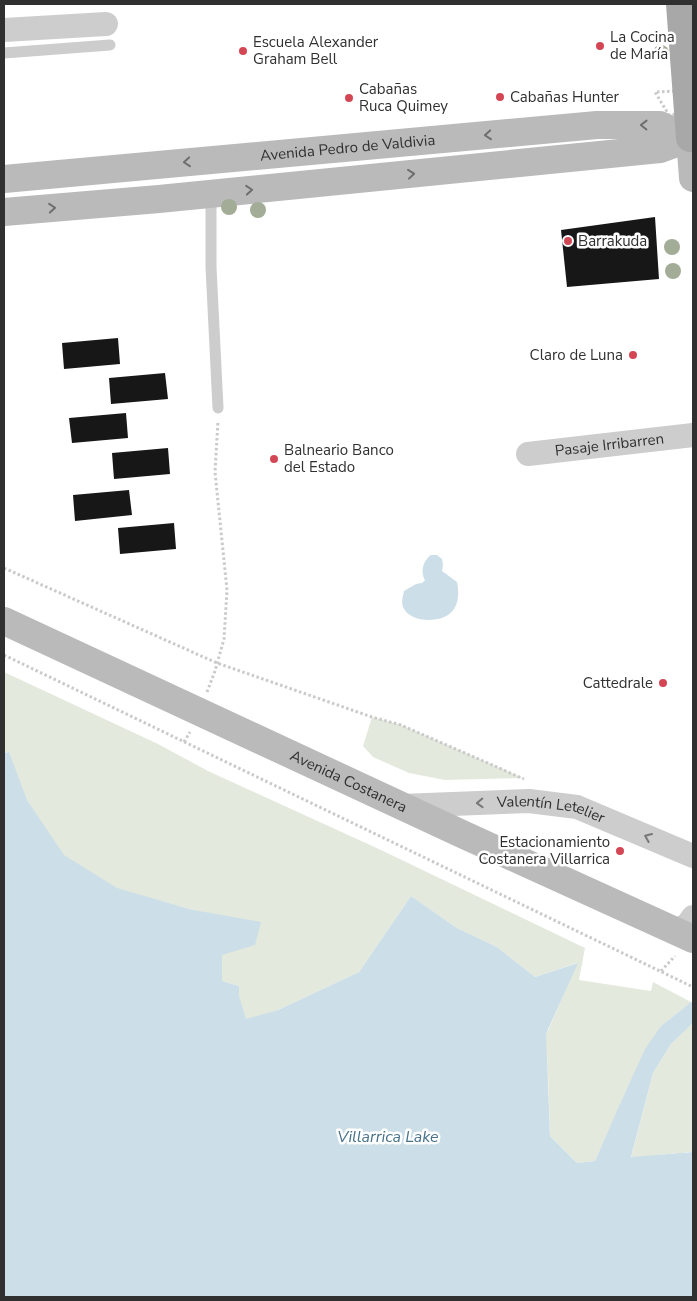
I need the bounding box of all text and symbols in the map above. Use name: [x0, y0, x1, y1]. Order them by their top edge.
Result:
place label: La Cocina de María: [610, 27, 675, 64]
place label: Escuela Alexander Graham Bell: [253, 32, 379, 69]
marker: La Cocina de María: [594, 40, 606, 52]
marker: Escuela Alexander Graham Bell: [237, 45, 249, 57]
place label: Cabañas Ruca Quimey: [359, 79, 448, 116]
place label: Cabañas Hunter: [510, 87, 620, 107]
marker: Cabañas Hunter: [494, 91, 506, 103]
marker: Cabañas Ruca Quimey: [343, 92, 355, 104]
one-way arrow: [640, 120, 648, 130]
one-way arrow: [484, 129, 492, 140]
street label: Avenida Pedro de Valdivia: [259, 130, 436, 166]
one-way arrow: [182, 157, 190, 168]
one-way arrow: [407, 169, 415, 180]
one-way arrow: [245, 184, 253, 195]
one-way arrow: [49, 203, 57, 214]
place label: Barrakuda: [578, 231, 647, 251]
marker: Barrakuda: [562, 235, 574, 247]
place label: Claro de Luna: [530, 345, 623, 365]
marker: Claro de Luna: [627, 349, 639, 361]
street label: Pasaje Irribarren: [554, 428, 665, 461]
place label: Balneario Banco del Estado: [284, 440, 394, 477]
marker: Balneario Banco del Estado: [268, 453, 280, 465]
place label: Cattedrale: [583, 673, 653, 693]
marker: Cattedrale: [657, 677, 669, 689]
street label: Avenida Costanera: [287, 745, 410, 817]
street label: Valentín Letelier: [496, 791, 609, 828]
one-way arrow: [476, 798, 484, 808]
place label: Estacionamiento Costanera Villarrica: [478, 832, 610, 869]
one-way arrow: [644, 833, 653, 843]
marker: Estacionamiento Costanera Villarrica: [614, 845, 626, 857]
water label: Villarrica Lake: [337, 1126, 439, 1148]

